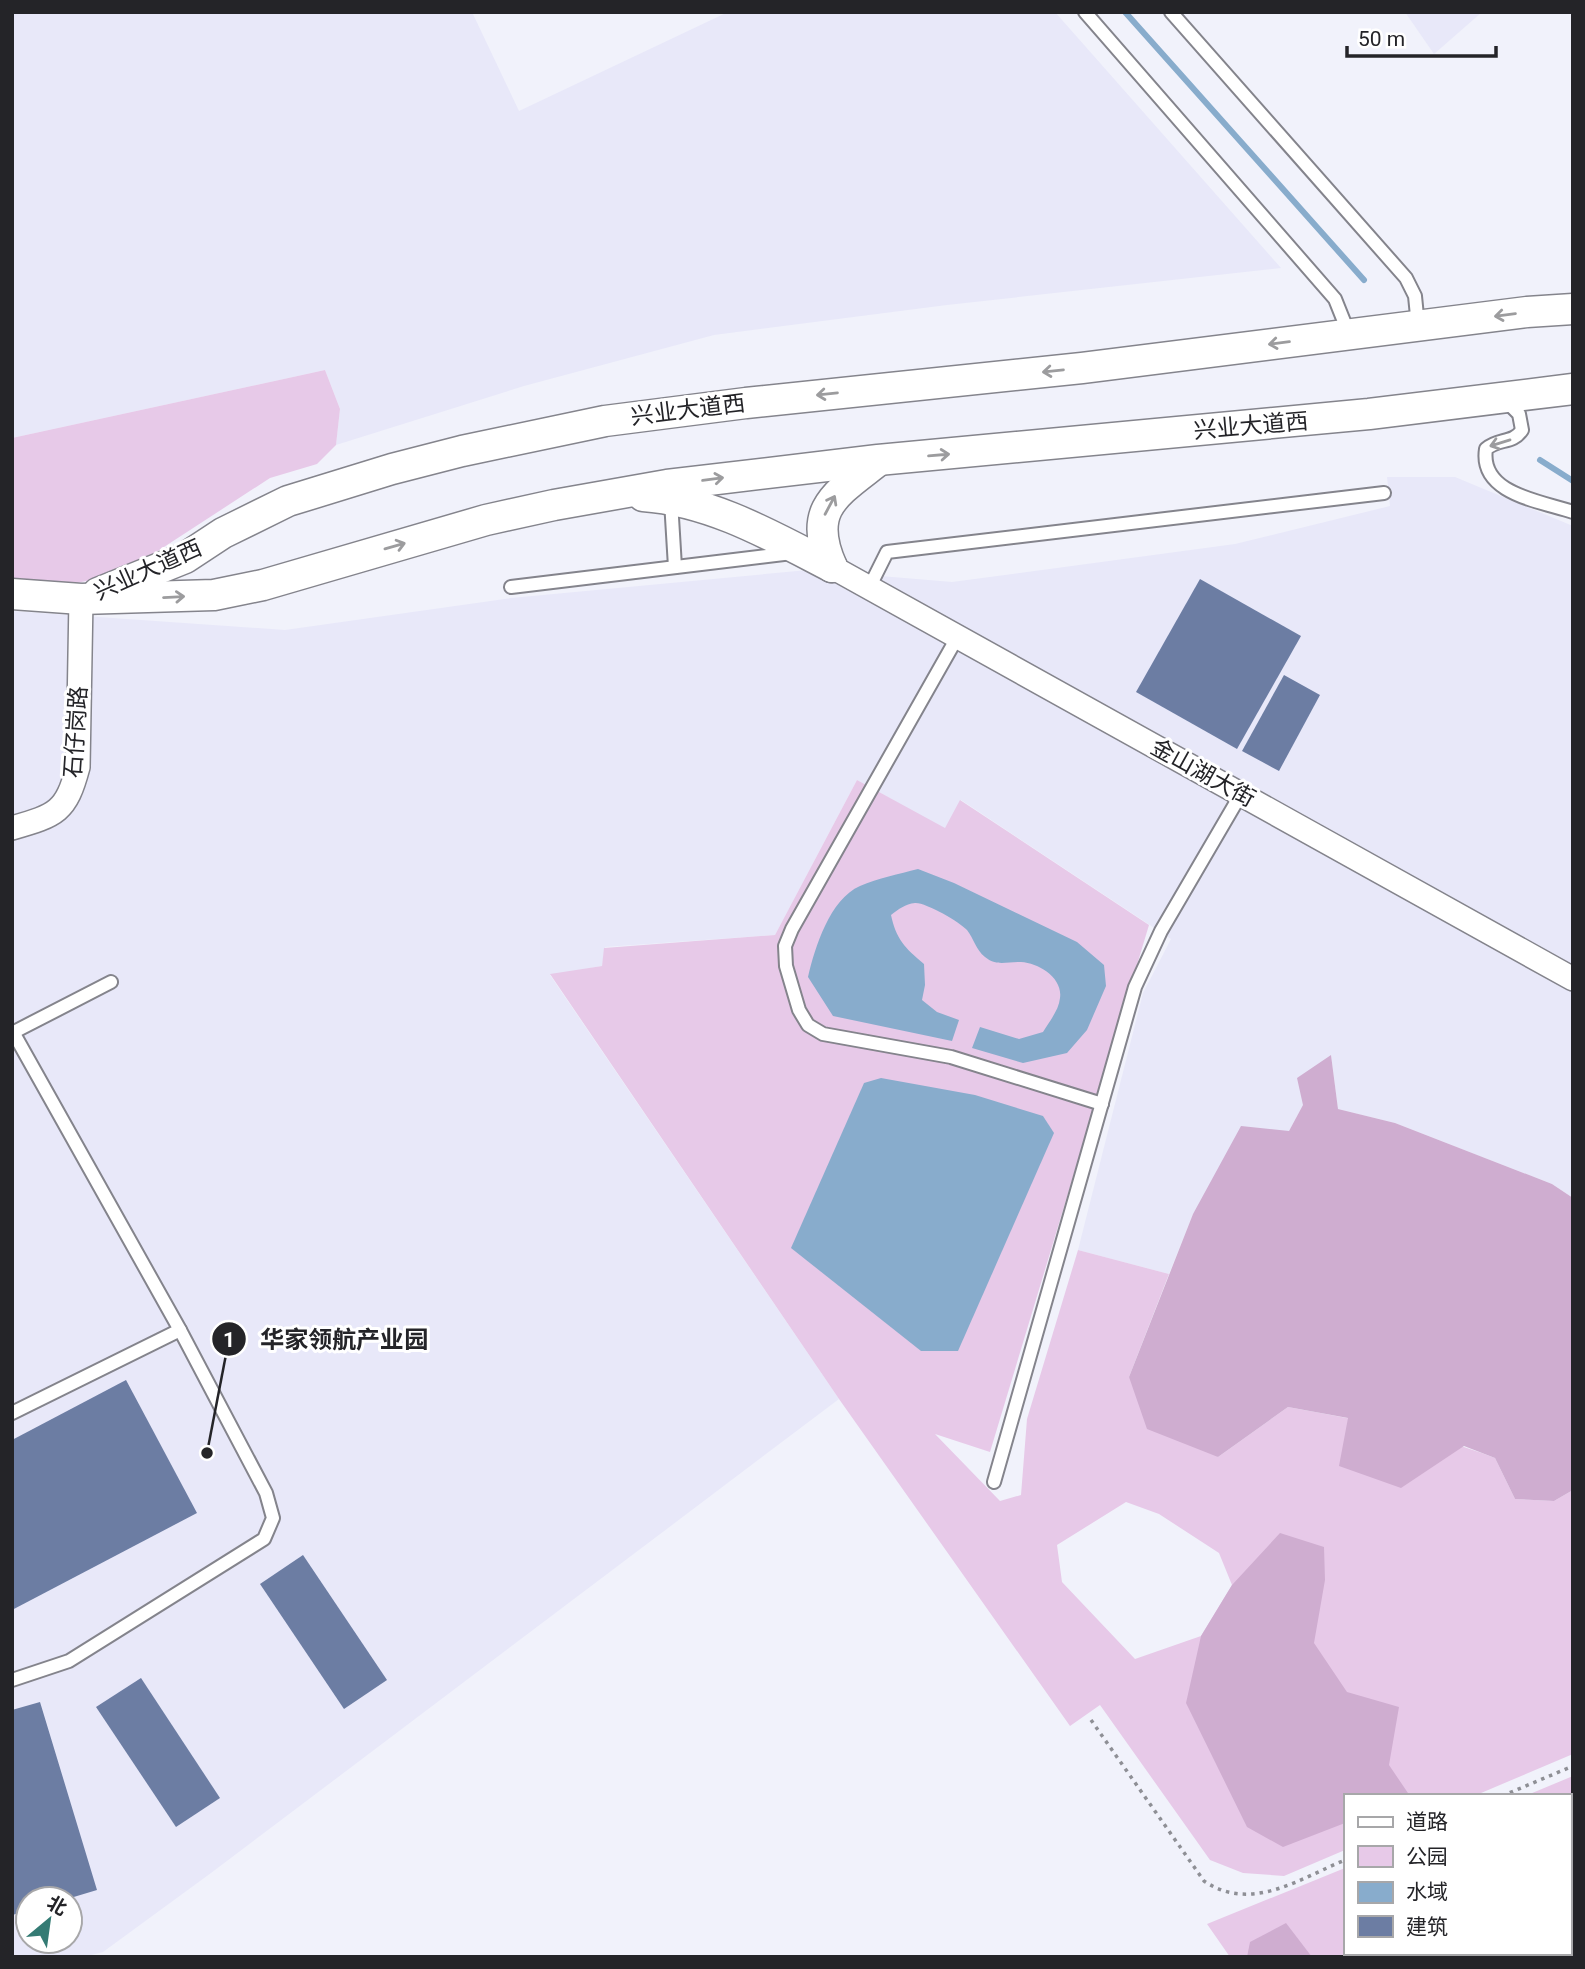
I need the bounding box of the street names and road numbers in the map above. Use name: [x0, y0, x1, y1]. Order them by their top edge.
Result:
street label: 兴业大道西: [629, 390, 747, 430]
street label: 兴业大道西: [1193, 408, 1309, 444]
street label: 兴业大道西: [90, 534, 206, 606]
street label: 石仔岗路: [59, 685, 93, 779]
street label: 金山湖大街: [1146, 733, 1260, 813]

